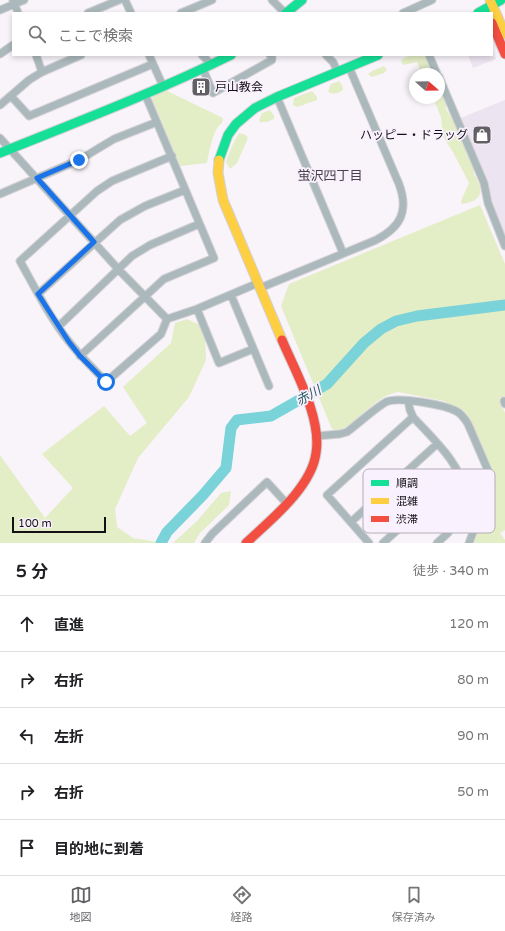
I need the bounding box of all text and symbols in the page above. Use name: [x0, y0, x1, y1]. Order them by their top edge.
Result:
search box: [12, 12, 493, 56]
icon: search: [26, 23, 48, 45]
text: ここで検索: [58, 27, 133, 45]
north arrow: [409, 68, 445, 104]
building icon: 戸山教会: [190, 76, 212, 98]
place label: 戸山教会: [215, 80, 263, 94]
shop icon: ハッピー・ドラッグ: [471, 124, 493, 146]
place label: ハッピー・ドラッグ: [360, 128, 468, 142]
route end: [70, 151, 88, 169]
district label: 蛍沢四丁目: [297, 168, 363, 184]
route start: [97, 373, 115, 391]
water label: 赤川: [293, 382, 325, 409]
legend: [363, 469, 495, 533]
text: 順調: [396, 477, 418, 490]
text: 混雑: [396, 495, 418, 508]
text: 渋滞: [396, 513, 418, 526]
scale bar: [12, 515, 106, 534]
text: 100 m: [18, 517, 52, 530]
text: 5 分: [16, 561, 48, 582]
text: 徒歩 · 340 m: [413, 563, 489, 579]
icon: ahead: [16, 613, 38, 635]
text: 直進: [54, 616, 84, 634]
text: 120 m: [449, 616, 489, 632]
icon: right: [16, 669, 38, 691]
text: 右折: [54, 672, 84, 690]
text: 80 m: [457, 672, 489, 688]
icon: left: [16, 725, 38, 747]
text: 左折: [54, 728, 84, 746]
text: 90 m: [457, 728, 489, 744]
icon: right: [16, 781, 38, 803]
text: 右折: [54, 784, 84, 802]
text: 50 m: [457, 784, 489, 800]
icon: arrive: [16, 837, 38, 859]
text: 目的地に到着: [54, 840, 144, 858]
tab: 地図: [70, 884, 92, 924]
tab: 経路: [231, 884, 253, 924]
tab: 保存済み: [392, 884, 436, 924]

